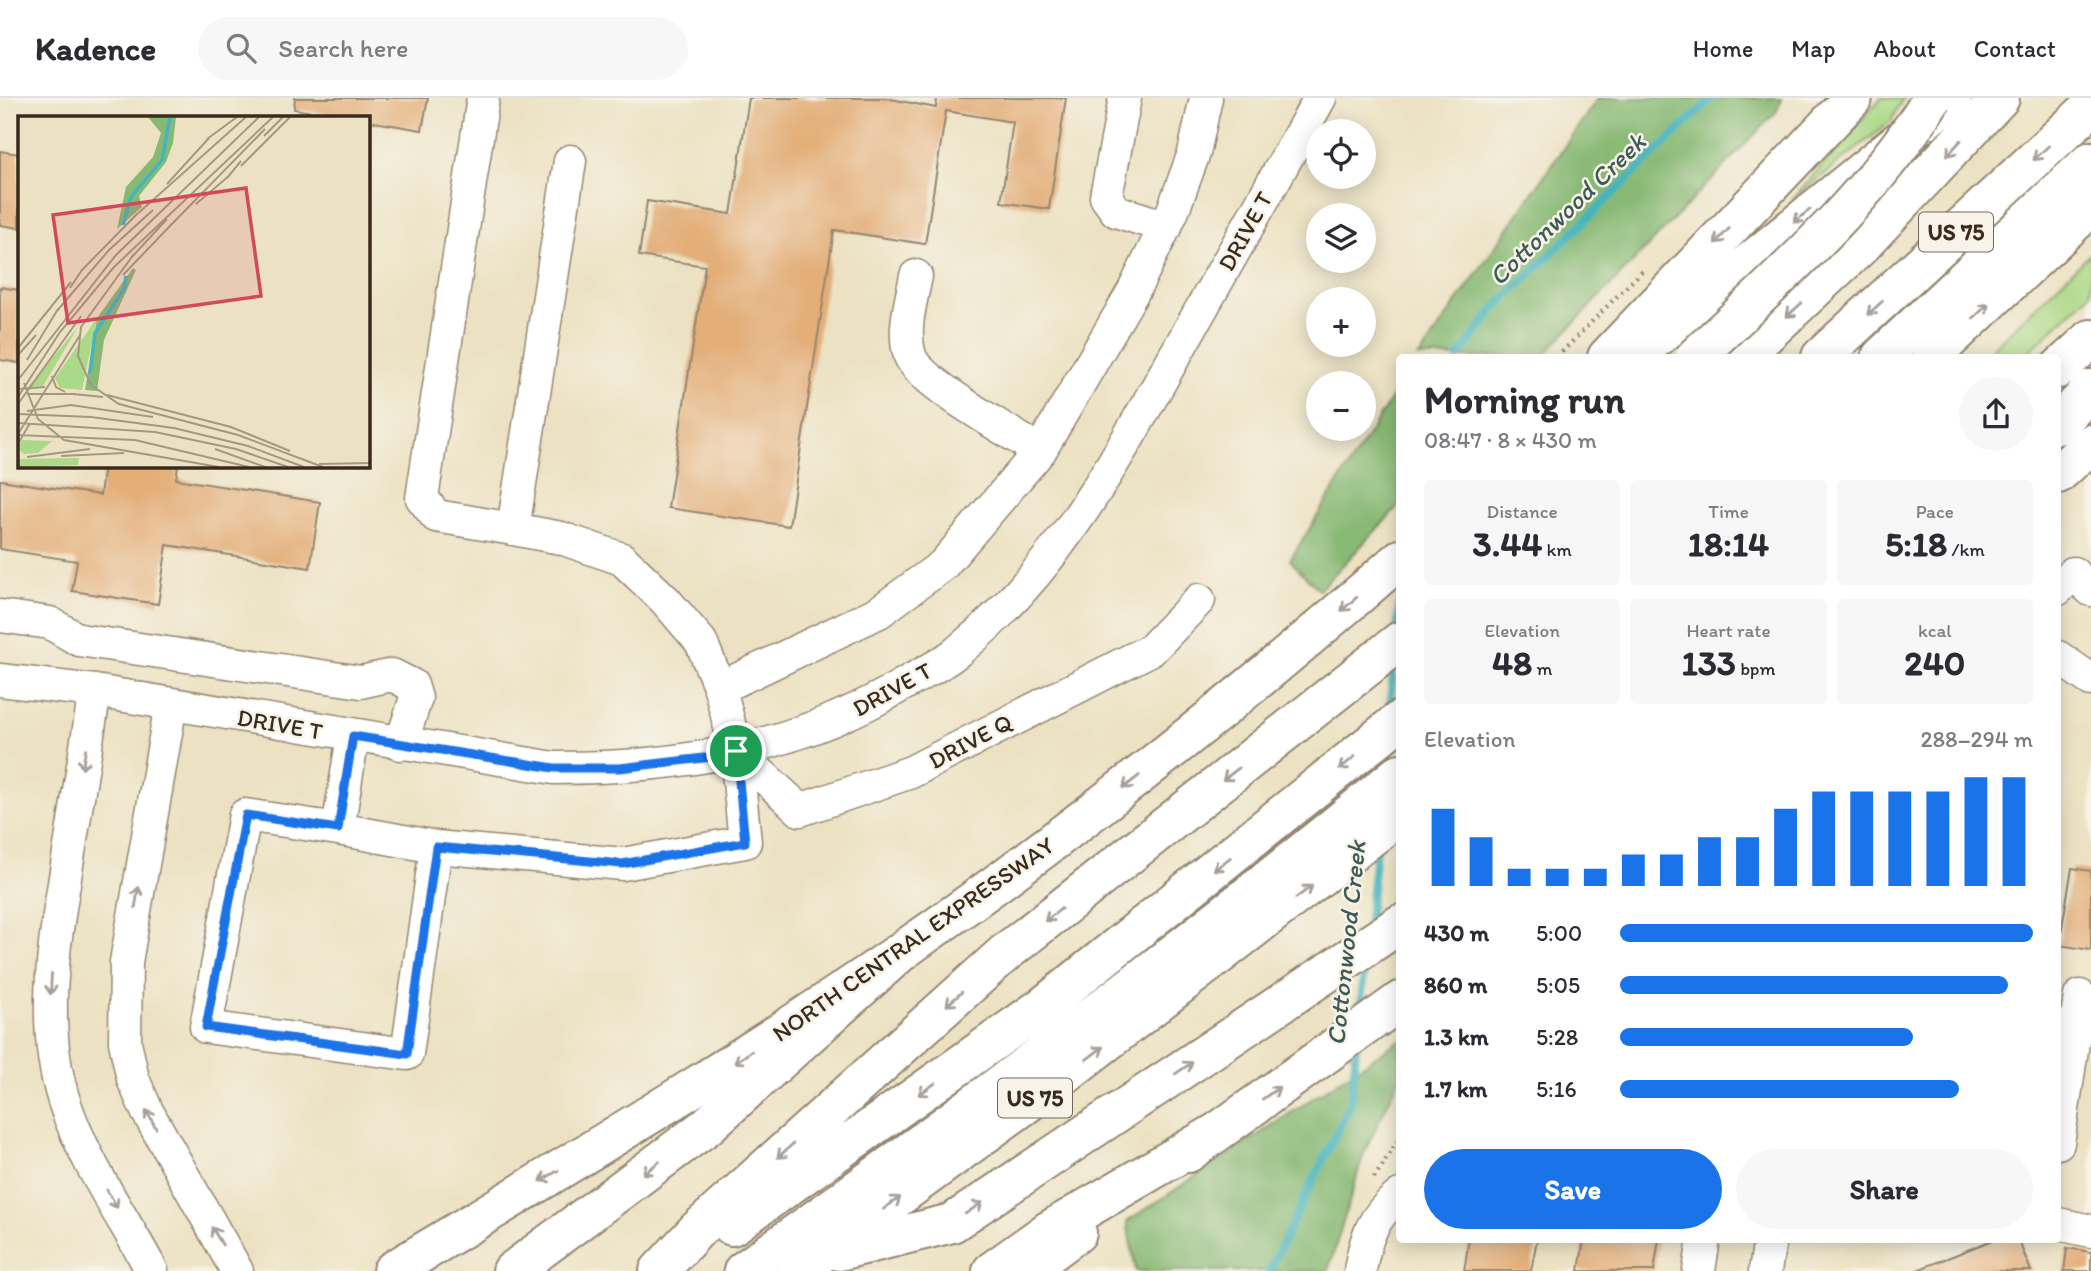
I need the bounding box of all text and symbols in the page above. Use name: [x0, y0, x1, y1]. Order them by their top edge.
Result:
search box: [198, 17, 688, 80]
text: Kadence: [35, 29, 156, 68]
icon: search: [222, 29, 260, 67]
text: Search here: [278, 32, 409, 64]
text: Home: [1693, 34, 1753, 63]
text: Map: [1791, 34, 1835, 63]
text: About: [1873, 34, 1936, 63]
text: Contact: [1974, 34, 2056, 63]
inset map: [18, 116, 369, 467]
map controls: [1306, 119, 1376, 441]
button: locate: [1306, 119, 1376, 189]
water label: Cottonwood Creek: [1482, 125, 1653, 292]
one-way arrow: [1945, 139, 1962, 156]
one-way arrow: [2033, 145, 2050, 162]
street label: DRIVE T: [1211, 186, 1279, 276]
button: layers: [1306, 203, 1376, 273]
one-way arrow: [1794, 209, 1812, 224]
road number: US 75: [1919, 212, 1993, 252]
one-way arrow: [1713, 227, 1730, 244]
button: +: [1306, 287, 1376, 357]
one-way arrow: [1866, 300, 1884, 316]
one-way arrow: [1786, 301, 1803, 318]
one-way arrow: [1972, 303, 1990, 319]
button: −: [1306, 371, 1376, 441]
text: Morning run: [1424, 377, 1625, 423]
button: share: [1959, 377, 2033, 451]
text: 08:47 · 8 × 430 m: [1424, 426, 1597, 454]
text: Distance: [1487, 500, 1558, 523]
text: Time: [1708, 500, 1749, 523]
text: Pace: [1916, 500, 1954, 523]
text: 3.44: [1473, 523, 1542, 565]
text: 18:14: [1688, 523, 1769, 565]
text: 5:18: [1885, 523, 1947, 565]
text: km: [1542, 538, 1572, 561]
text: /km: [1947, 538, 1985, 561]
one-way arrow: [1340, 596, 1358, 612]
text: Elevation: [1484, 619, 1560, 642]
text: Heart rate: [1686, 619, 1771, 642]
text: kcal: [1918, 619, 1952, 642]
text: 48: [1492, 642, 1532, 684]
text: 133: [1682, 642, 1736, 684]
text: 240: [1904, 642, 1965, 684]
street label: DRIVE T: [847, 655, 937, 723]
text: m: [1532, 657, 1552, 680]
text: bpm: [1736, 657, 1775, 680]
street label: DRIVE T: [235, 702, 325, 746]
street label: DRIVE Q: [923, 707, 1017, 775]
pin: [706, 721, 766, 781]
text: Elevation: [1424, 725, 1515, 753]
text: 288–294 m: [1920, 725, 2033, 753]
icon: arrive: [717, 732, 755, 770]
one-way arrow: [77, 747, 90, 770]
one-way arrow: [1339, 756, 1357, 771]
one-way arrow: [1223, 766, 1241, 782]
one-way arrow: [1122, 774, 1141, 789]
street label: NORTH CENTRAL EXPRESSWAY: [767, 830, 1060, 1048]
water label: Cottonwood Creek: [1319, 837, 1373, 1047]
one-way arrow: [1213, 857, 1231, 872]
one-way arrow: [1294, 884, 1313, 899]
one-way arrow: [131, 886, 144, 909]
one-way arrow: [1045, 908, 1063, 923]
text: 430 m: [1424, 919, 1489, 947]
text: 5:00: [1536, 919, 1582, 947]
text: 860 m: [1424, 971, 1487, 999]
text: 5:05: [1536, 971, 1580, 999]
one-way arrow: [44, 972, 57, 994]
one-way arrow: [945, 991, 963, 1007]
text: 1.3 km: [1424, 1023, 1488, 1051]
text: 5:28: [1536, 1023, 1578, 1051]
one-way arrow: [1085, 1045, 1103, 1060]
one-way arrow: [733, 1050, 753, 1064]
one-way arrow: [1174, 1061, 1193, 1075]
text: 1.7 km: [1424, 1075, 1487, 1103]
text: 5:16: [1536, 1075, 1577, 1103]
road number: US 75: [998, 1079, 1072, 1118]
one-way arrow: [918, 1082, 937, 1096]
one-way arrow: [1261, 1086, 1280, 1100]
one-way arrow: [144, 1109, 157, 1130]
one-way arrow: [776, 1143, 794, 1159]
button: Save: [1424, 1149, 1722, 1229]
button: Share: [1736, 1149, 2033, 1229]
one-way arrow: [642, 1161, 661, 1175]
one-way arrow: [539, 1169, 559, 1183]
one-way arrow: [105, 1188, 119, 1208]
one-way arrow: [883, 1196, 901, 1211]
one-way arrow: [964, 1201, 984, 1215]
one-way arrow: [209, 1226, 223, 1246]

